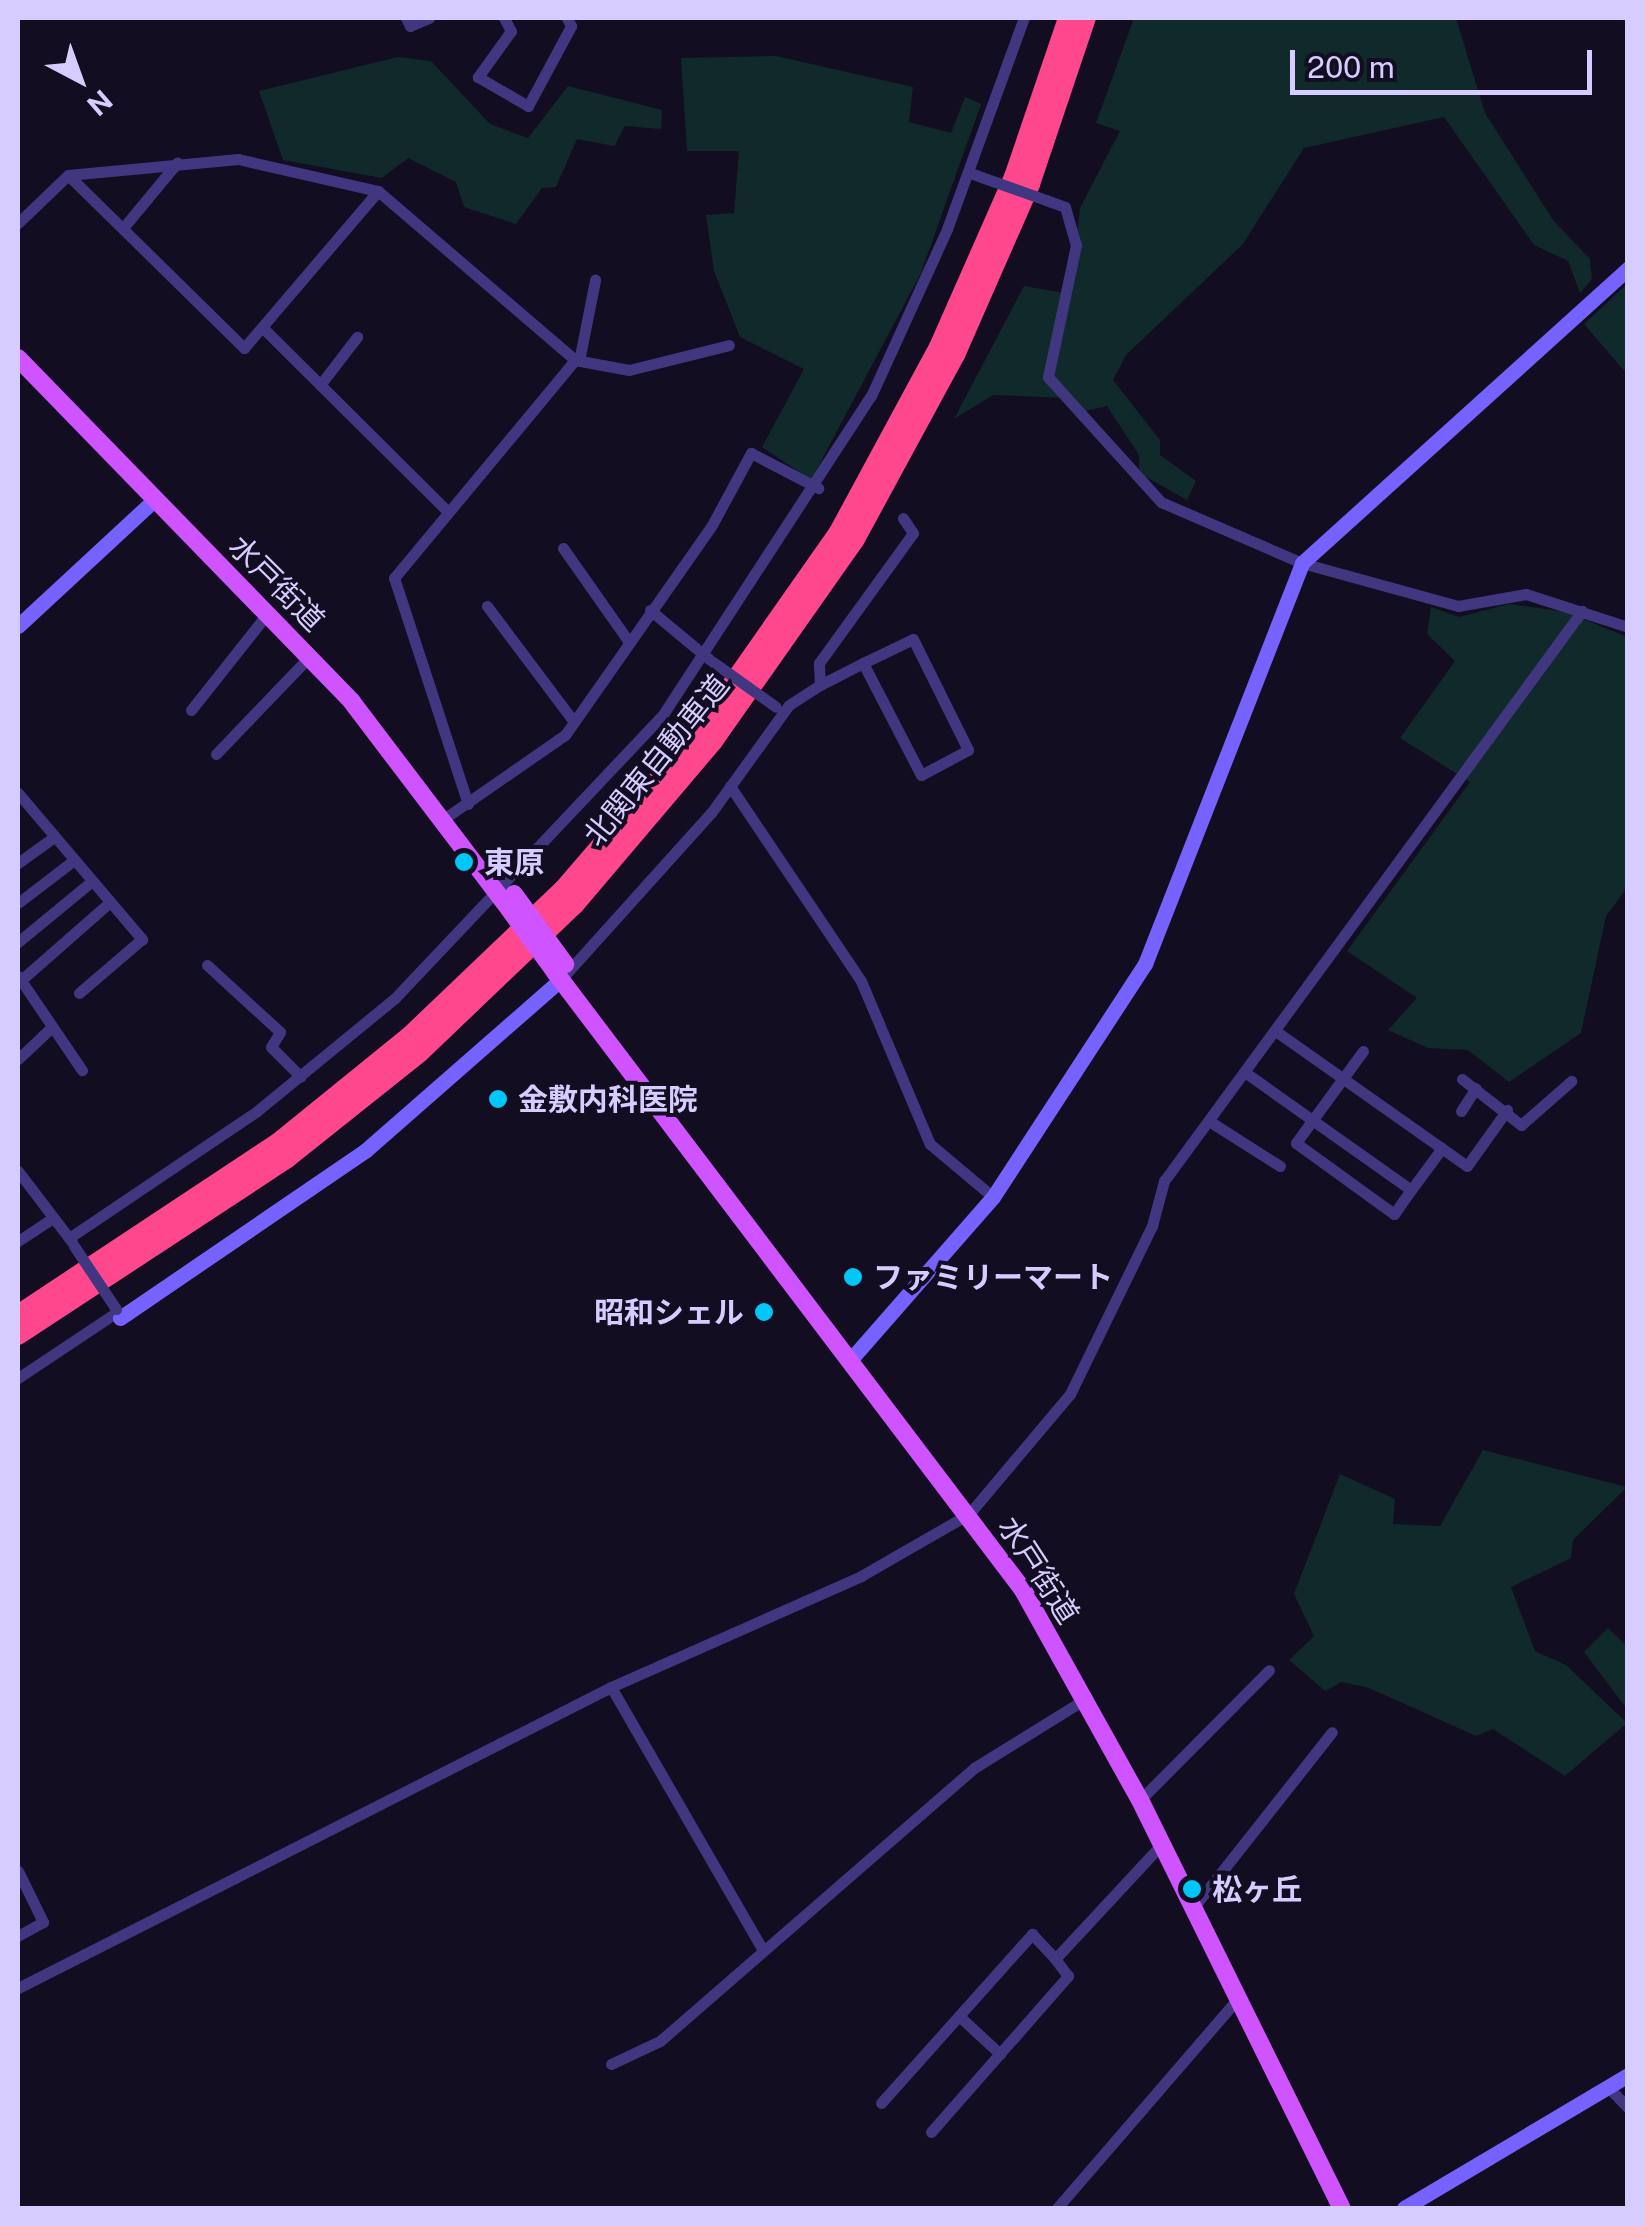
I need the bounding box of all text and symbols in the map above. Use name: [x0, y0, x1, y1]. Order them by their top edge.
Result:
north arrow: [30, 30, 130, 130]
scale bar: [1295, 30, 1598, 92]
text: 200 m: [1307, 49, 1395, 85]
text: N: [81, 83, 119, 123]
street label: 水戸街道: [222, 528, 332, 638]
street label: 北関東自動車道: [576, 667, 736, 853]
place label: 東原: [484, 844, 544, 880]
marker: 東原: [453, 851, 475, 873]
place label: 金敷内科医院: [518, 1081, 698, 1117]
marker: 金敷内科医院: [487, 1088, 509, 1110]
place label: ファミリーマート: [873, 1259, 1113, 1295]
marker: ファミリーマート: [842, 1266, 864, 1288]
place label: 昭和シェル: [594, 1294, 744, 1330]
marker: 昭和シェル: [753, 1301, 775, 1323]
street label: 水戸街道: [991, 1510, 1087, 1630]
place label: 松ヶ丘: [1212, 1871, 1302, 1907]
marker: 松ヶ丘: [1181, 1878, 1203, 1900]

